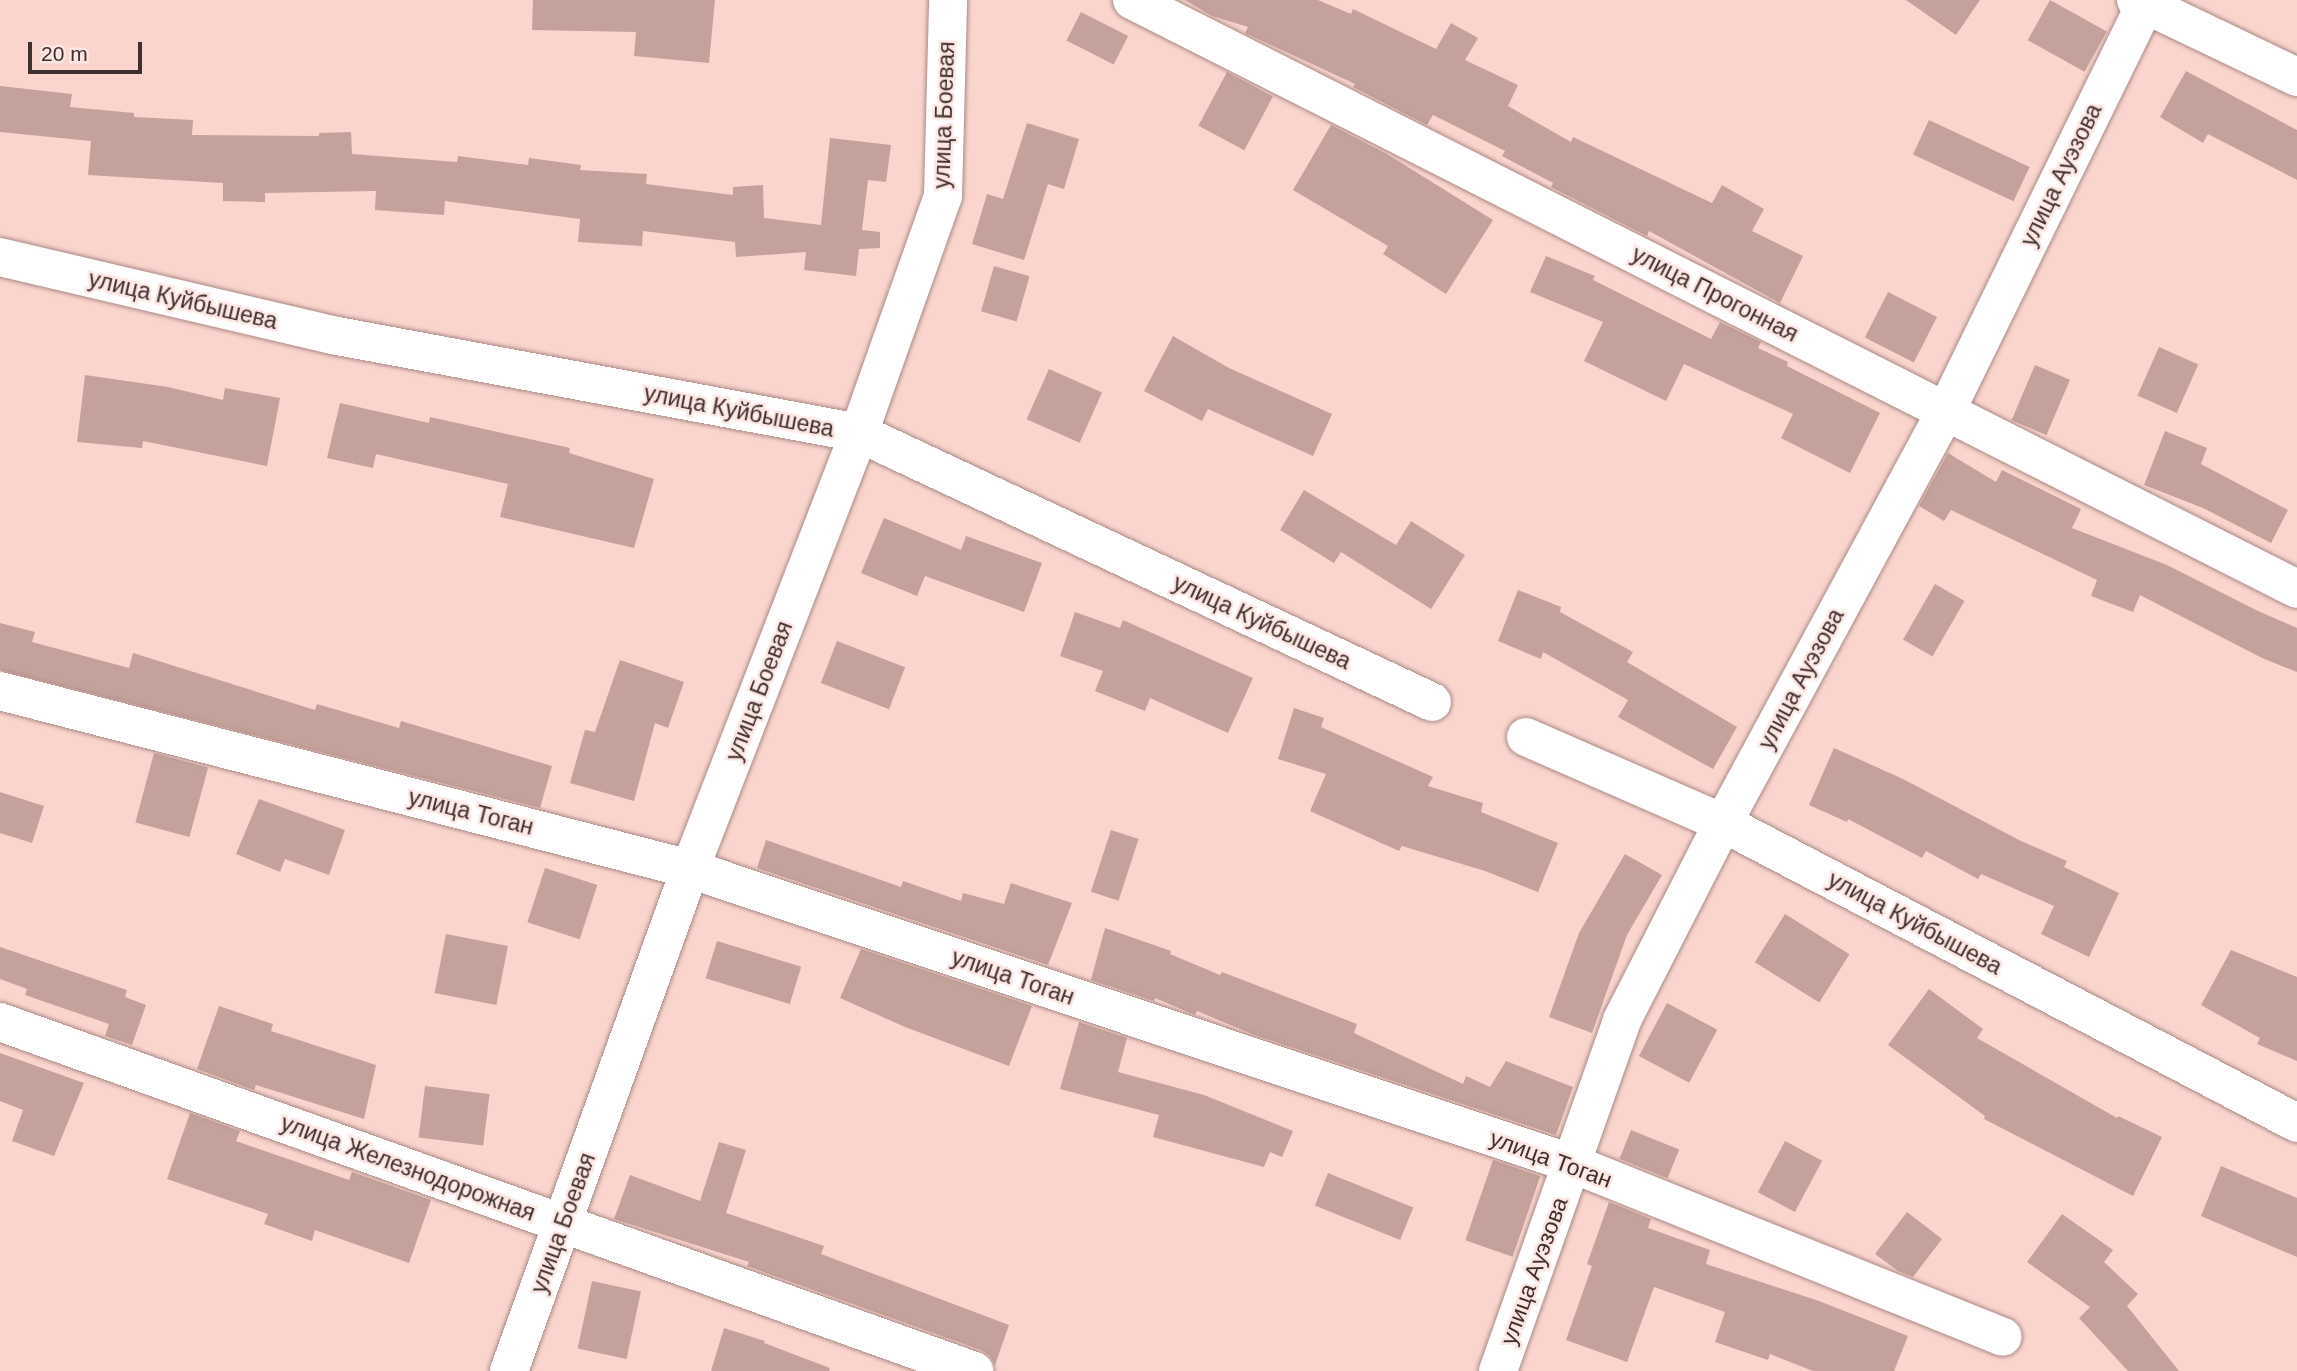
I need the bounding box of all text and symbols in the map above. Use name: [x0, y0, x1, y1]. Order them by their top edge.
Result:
scale bar: [32, 28, 145, 72]
street label: улица Боевая: [928, 41, 960, 189]
text: 20 m: [41, 42, 88, 65]
street label: улица Ауэзова: [2015, 99, 2107, 251]
street label: улица Прогонная: [1627, 240, 1803, 348]
street label: улица Куйбышева: [86, 265, 280, 335]
street label: улица Куйбышева: [642, 379, 836, 443]
street label: улица Куйбышева: [1169, 569, 1355, 675]
street label: улица Ауэзова: [1752, 604, 1850, 754]
street label: улица Боевая: [720, 617, 798, 765]
street label: улица Тоган: [406, 783, 536, 841]
street label: улица Куйбышева: [1823, 865, 2007, 981]
street label: улица Тоган: [948, 943, 1078, 1011]
street label: улица Железнодорожная: [277, 1109, 539, 1227]
street label: улица Тоган: [1486, 1124, 1616, 1194]
street label: улица Боевая: [525, 1149, 601, 1297]
street label: улица Ауэзова: [1494, 1193, 1574, 1349]

